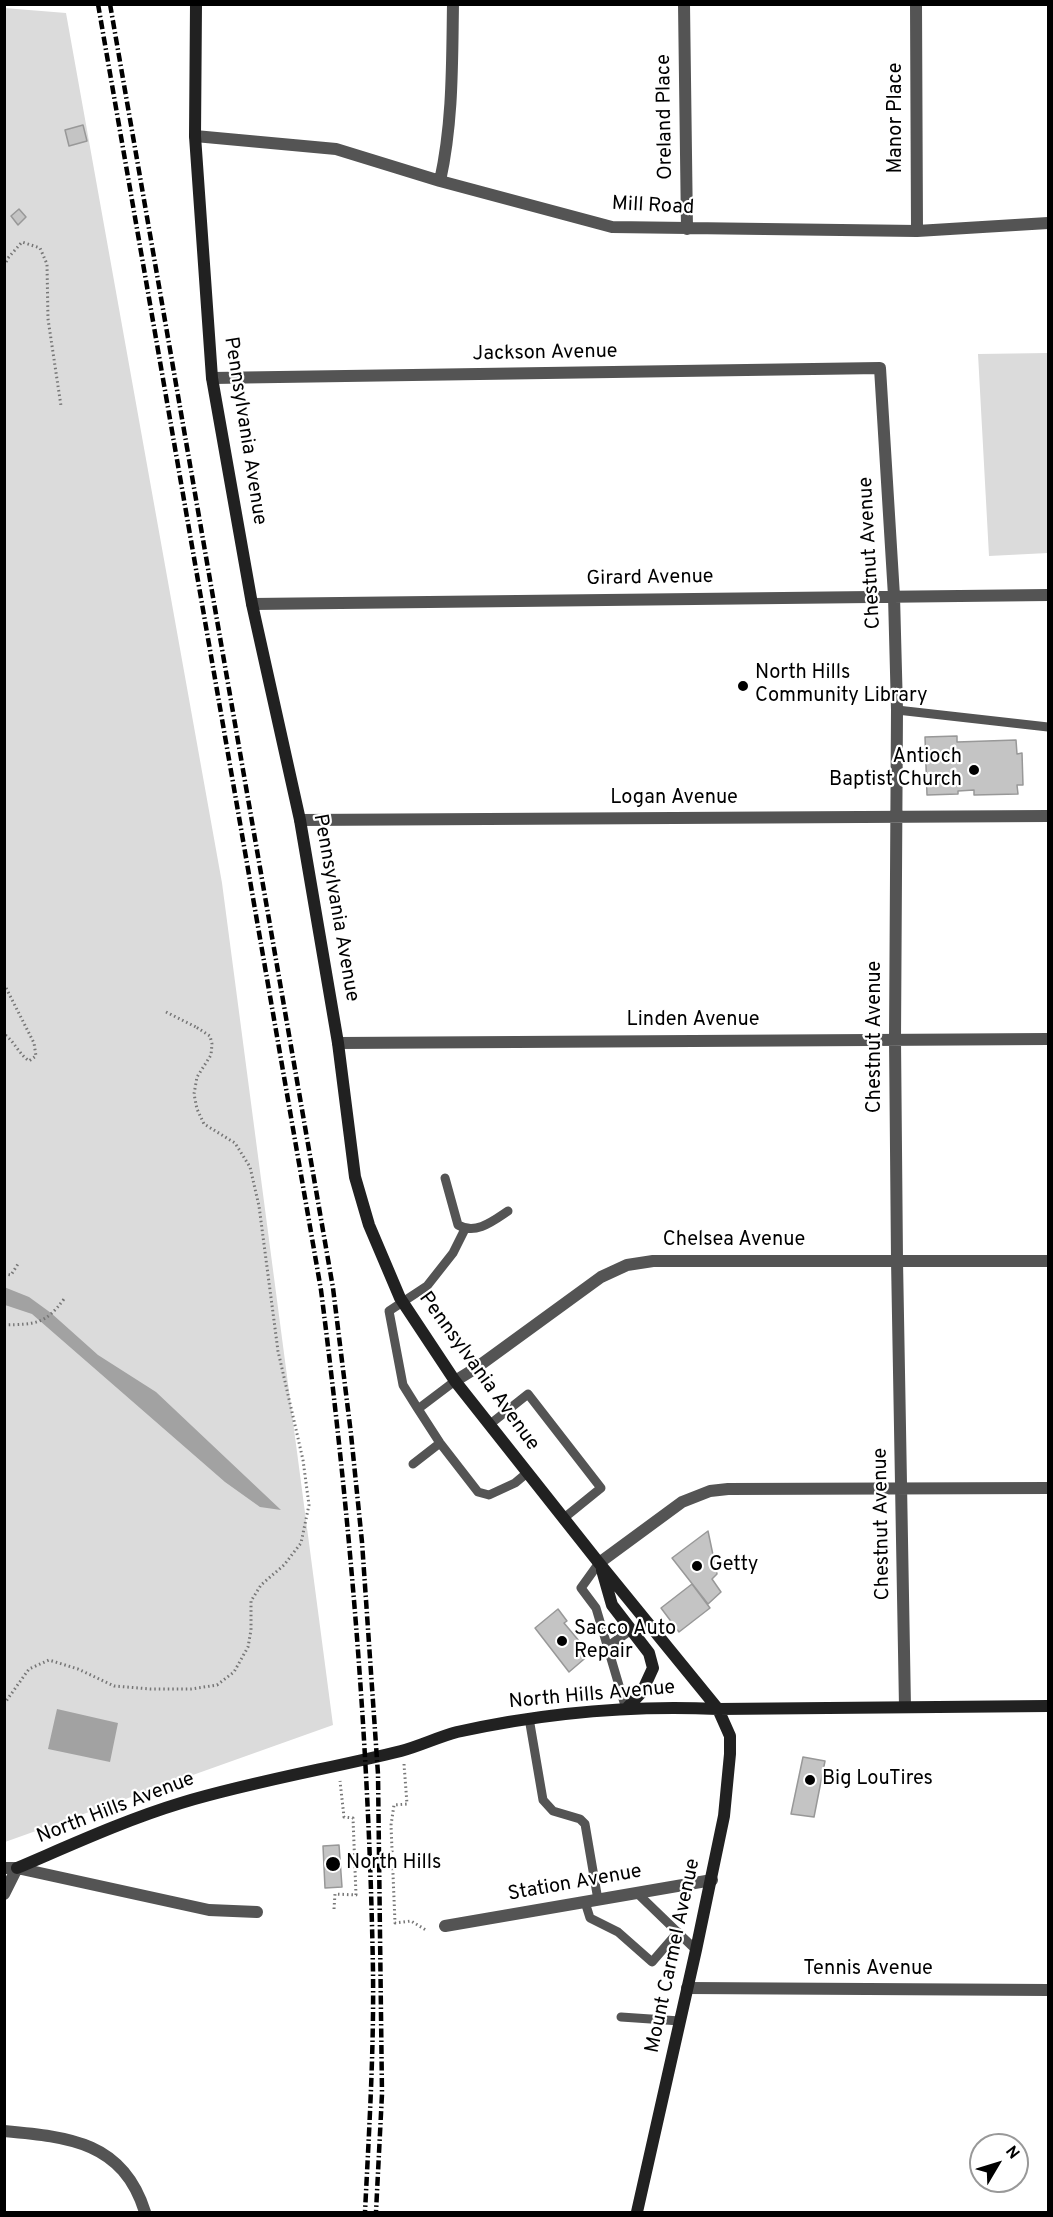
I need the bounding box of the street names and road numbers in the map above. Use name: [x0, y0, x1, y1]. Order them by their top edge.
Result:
street label: Oreland Place: [653, 54, 679, 180]
street label: Manor Place: [885, 63, 909, 173]
street label: Mill Road: [611, 193, 695, 221]
street label: Pennsylvania Avenue: [217, 335, 271, 527]
street label: Jackson Avenue: [472, 341, 618, 367]
street label: Chestnut Avenue: [855, 476, 887, 630]
street label: Girard Avenue: [586, 566, 714, 592]
street label: Logan Avenue: [610, 787, 738, 811]
street label: Pennsylvania Avenue: [307, 812, 363, 1004]
street label: Chestnut Avenue: [864, 961, 888, 1113]
street label: Linden Avenue: [627, 1009, 759, 1033]
street label: Chelsea Avenue: [663, 1229, 805, 1253]
street label: Pennsylvania Avenue: [412, 1288, 544, 1456]
street label: Chestnut Avenue: [870, 1447, 896, 1601]
street label: North Hills Avenue: [508, 1677, 676, 1715]
street label: North Hills Avenue: [34, 1768, 198, 1850]
street label: Mount Carmel Avenue: [642, 1857, 706, 2055]
street label: Station Avenue: [506, 1860, 644, 1908]
street label: Tennis Avenue: [803, 1958, 933, 1982]

